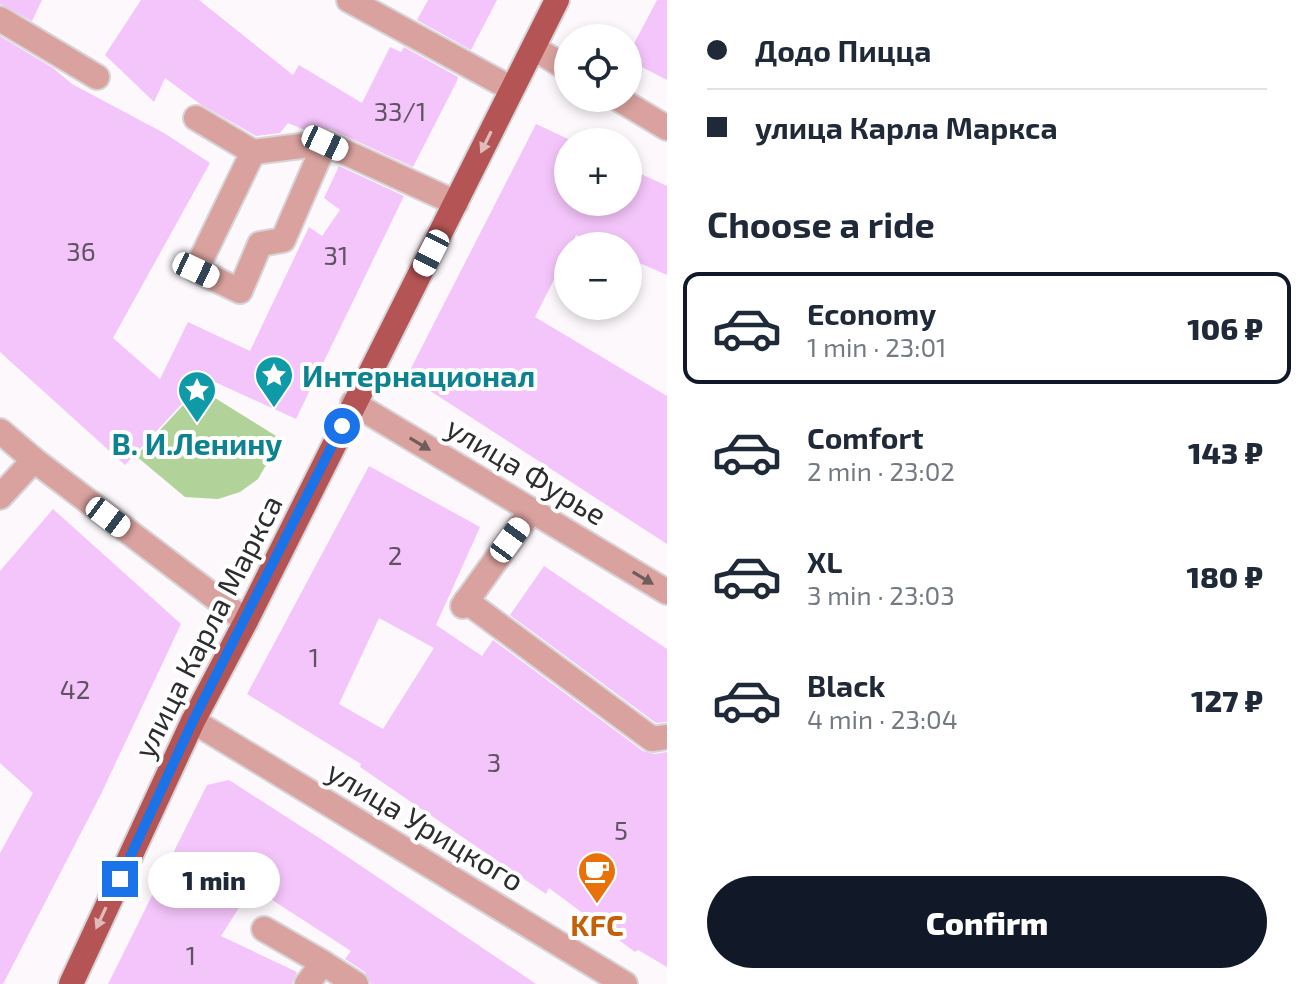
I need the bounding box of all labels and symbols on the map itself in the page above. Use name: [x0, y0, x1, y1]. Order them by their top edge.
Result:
house number: 33/1: [374, 95, 426, 126]
car: [298, 122, 352, 164]
one-way arrow: [479, 131, 493, 154]
car: [409, 226, 453, 280]
house number: 36: [66, 235, 96, 266]
house number: 31: [324, 239, 348, 270]
car: [169, 249, 223, 291]
place icon: Интернационал: [253, 354, 295, 409]
place label: Интернационал: [302, 357, 535, 393]
place icon: В. И.Ленину: [176, 369, 218, 424]
route start: [324, 408, 360, 444]
street label: улица Фурье: [440, 408, 614, 533]
place label: В. И.Ленину: [112, 425, 282, 462]
one-way arrow: [409, 436, 431, 450]
street label: улица Карла Маркса: [125, 489, 290, 764]
car: [82, 493, 134, 541]
car: [486, 514, 534, 566]
house number: 2: [388, 539, 402, 570]
one-way arrow: [632, 571, 654, 585]
house number: 1: [309, 641, 319, 672]
house number: 42: [60, 673, 90, 704]
house number: 3: [487, 746, 501, 777]
street label: улица Урицкого: [321, 752, 531, 899]
house number: 5: [614, 814, 628, 845]
cafe icon: KFC: [576, 850, 618, 905]
callout: 1 min: [148, 851, 280, 907]
route end: [102, 861, 138, 897]
place label: KFC: [570, 906, 624, 942]
one-way arrow: [95, 907, 108, 930]
house number: 1: [186, 939, 196, 970]

